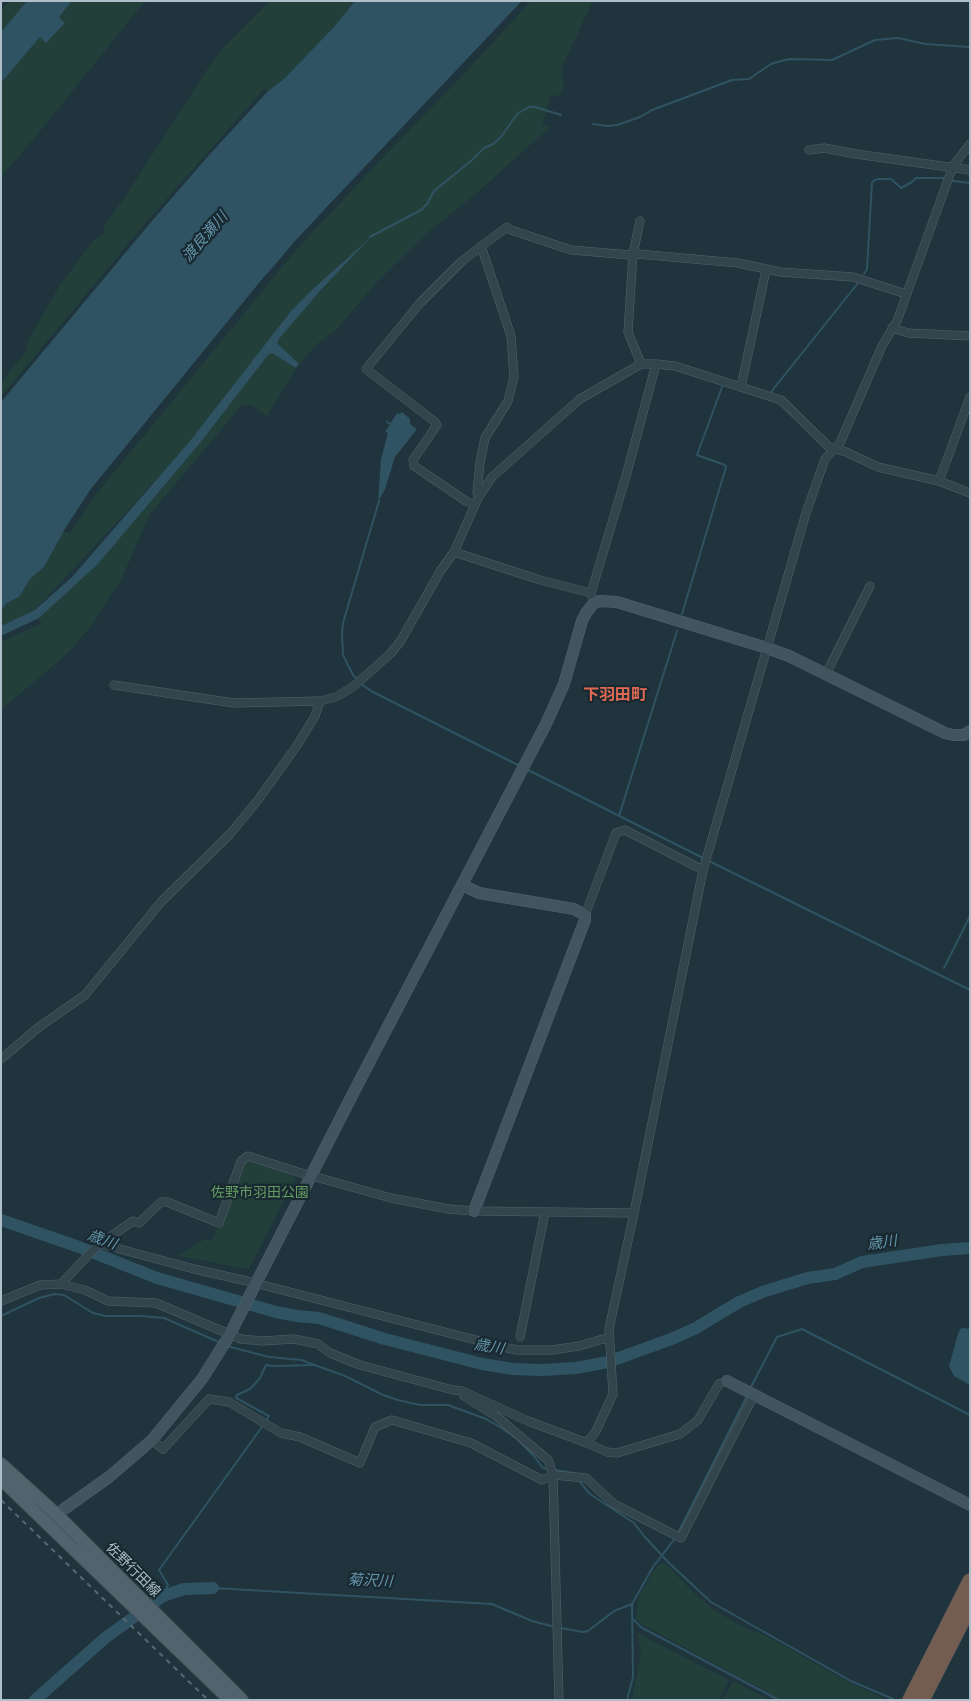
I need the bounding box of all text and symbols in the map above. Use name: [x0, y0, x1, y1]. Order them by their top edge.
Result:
water label: 渡良瀬川: [179, 208, 231, 266]
district label: 下羽田町: [583, 685, 647, 705]
park label: 佐野市羽田公園: [211, 1185, 309, 1201]
water label: 歳川: [85, 1226, 119, 1254]
water label: 歳川: [866, 1232, 898, 1254]
water label: 歳川: [473, 1336, 505, 1358]
street label: 佐野行田線: [102, 1539, 164, 1601]
water label: 菊沢川: [347, 1571, 393, 1591]

